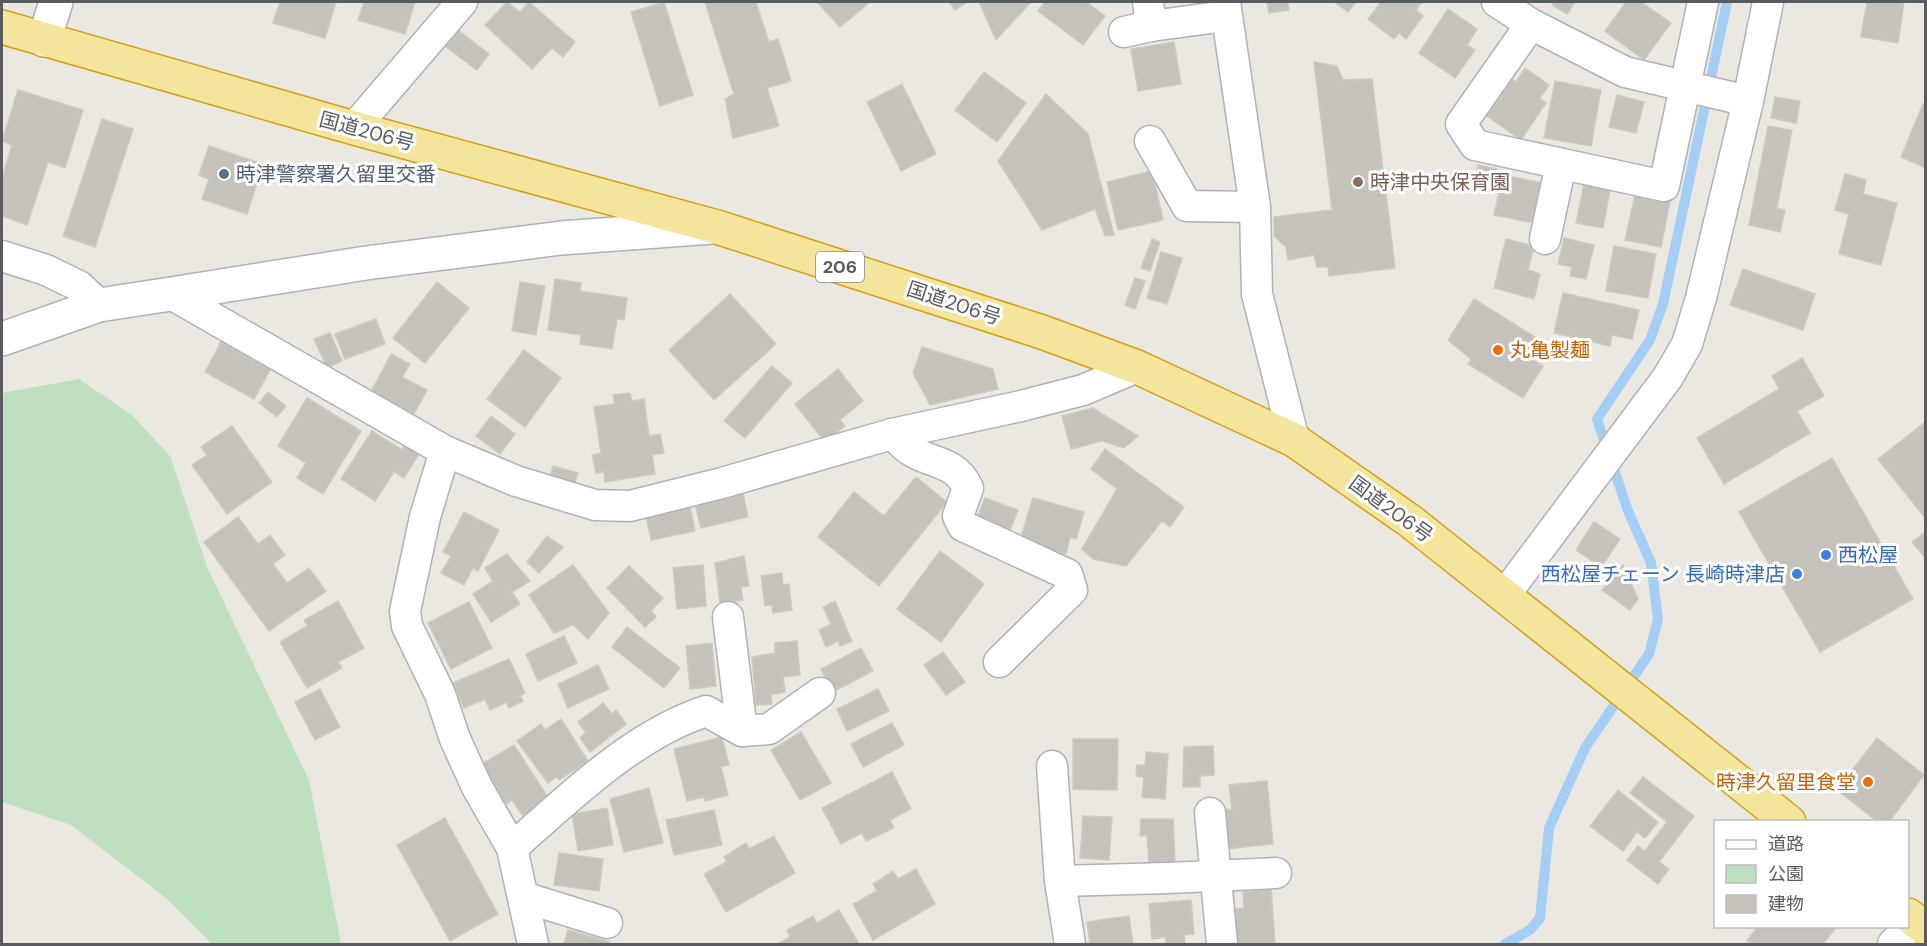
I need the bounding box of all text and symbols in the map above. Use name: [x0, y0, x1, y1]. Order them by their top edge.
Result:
street label: 国道206号: [317, 106, 417, 156]
place label: 時津警察署久留里交番: [236, 161, 436, 187]
marker: 時津警察署久留里交番: [217, 167, 231, 181]
place label: 時津中央保育園: [1370, 169, 1510, 195]
marker: 時津中央保育園: [1351, 175, 1365, 189]
road number: 206: [816, 252, 864, 282]
street label: 国道206号: [904, 276, 1004, 330]
place label: 丸亀製麺: [1510, 337, 1590, 363]
marker: 丸亀製麺: [1491, 343, 1505, 357]
street label: 国道206号: [1344, 470, 1438, 548]
place label: 西松屋: [1838, 542, 1898, 568]
marker: 西松屋: [1819, 548, 1833, 562]
place label: 西松屋チェーン 長崎時津店: [1541, 561, 1785, 587]
marker: 西松屋チェーン 長崎時津店: [1790, 567, 1804, 581]
place label: 時津久留里食堂: [1716, 769, 1856, 795]
marker: 時津久留里食堂: [1861, 775, 1875, 789]
legend: [1714, 820, 1909, 928]
text: 道路: [1768, 832, 1804, 856]
text: 公園: [1768, 862, 1804, 886]
text: 建物: [1768, 892, 1804, 916]

